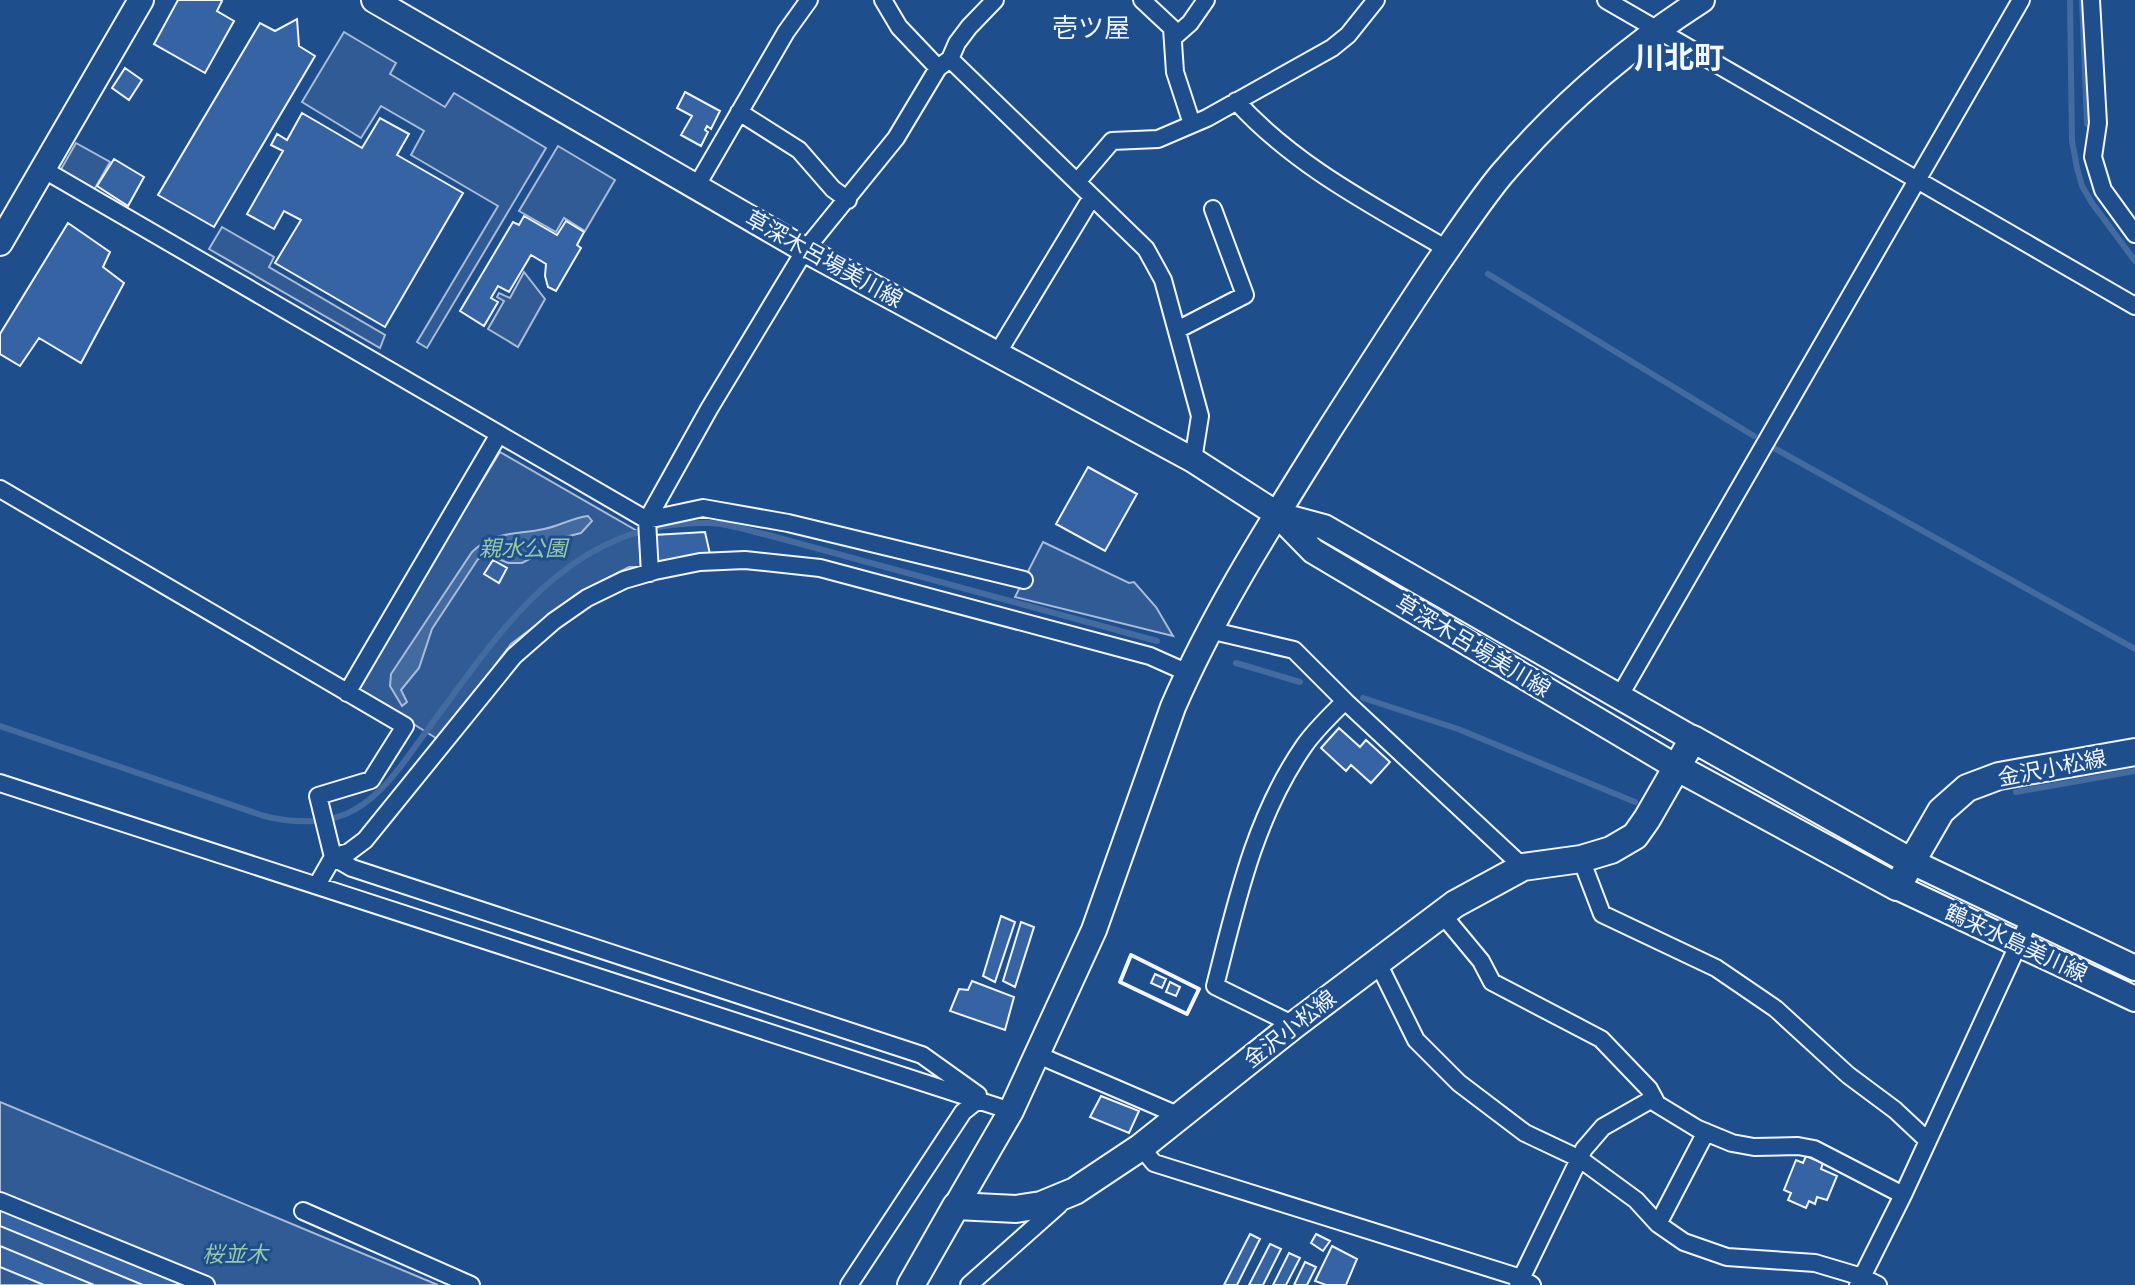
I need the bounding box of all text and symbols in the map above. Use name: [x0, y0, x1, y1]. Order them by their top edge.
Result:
district label: 壱ツ屋: [1052, 14, 1130, 43]
district label: 川北町: [1634, 41, 1724, 74]
street label: 草深木呂場美川線: [741, 205, 907, 313]
park label: 親水公園: [479, 536, 570, 561]
street label: 草深木呂場美川線: [1391, 590, 1555, 702]
street label: 金沢小松線: [1996, 745, 2108, 791]
street label: 鶴来水島美川線: [1941, 899, 2091, 987]
street label: 金沢小松線: [1239, 985, 1341, 1073]
park label: 桜並木: [202, 1242, 270, 1267]

